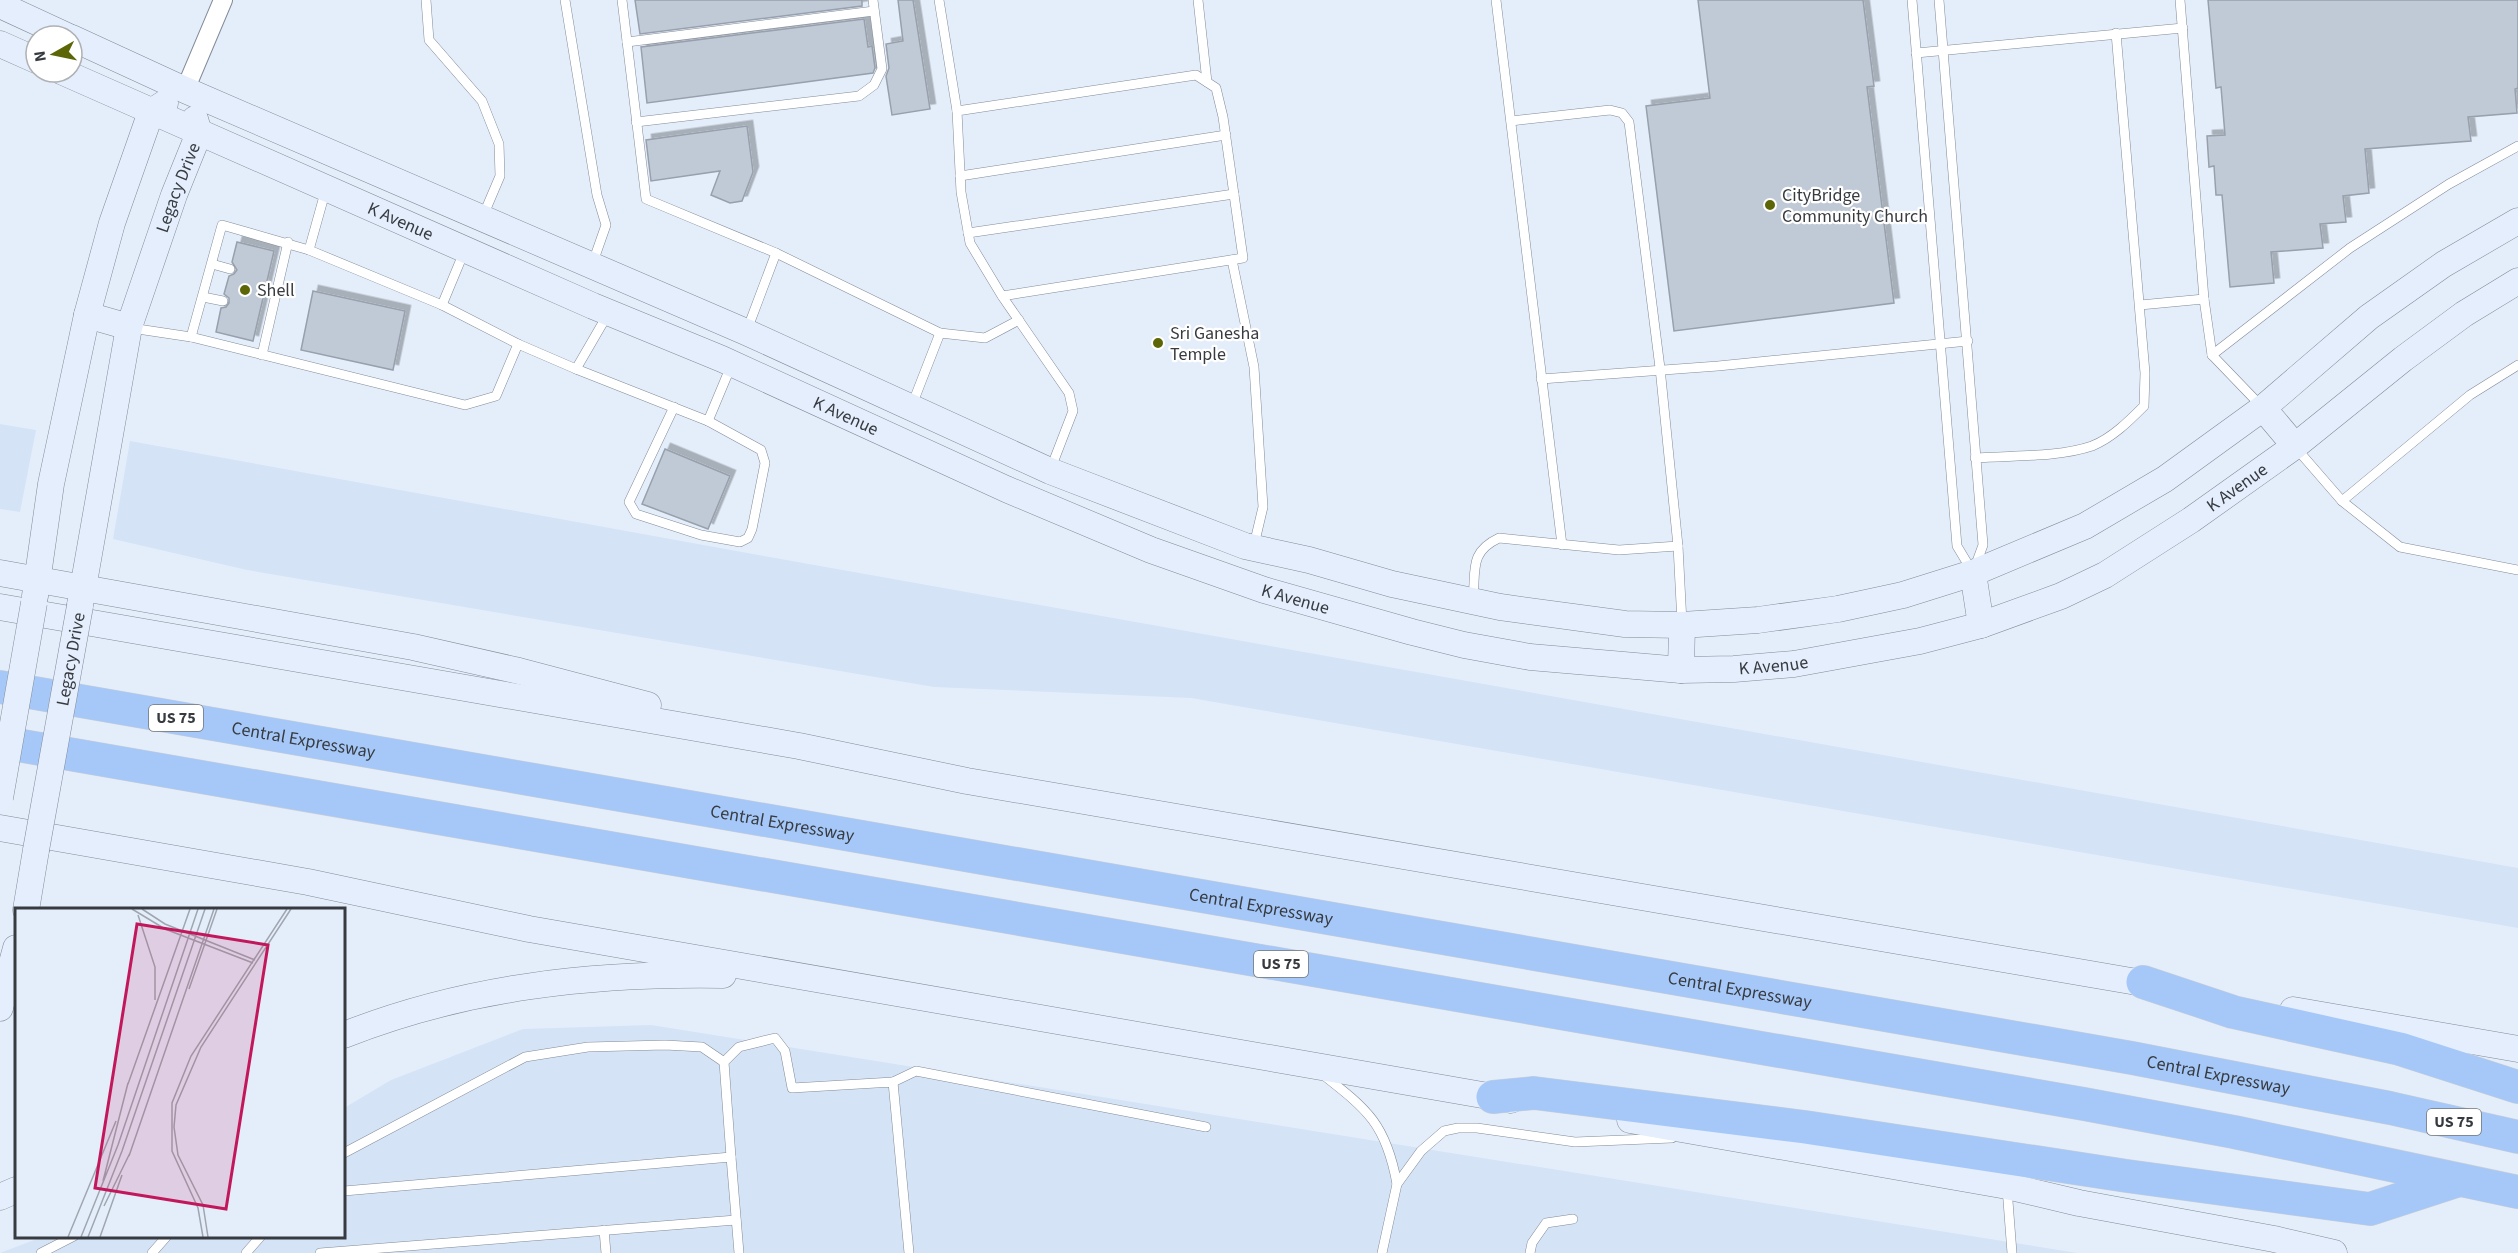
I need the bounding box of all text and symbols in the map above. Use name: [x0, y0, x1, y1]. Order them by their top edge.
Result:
north arrow: [24, 24, 84, 84]
text: N: [28, 49, 52, 63]
street label: Legacy Drive: [150, 139, 206, 236]
place label: CityBridge Community Church: [1782, 183, 1928, 229]
street label: K Avenue: [364, 196, 437, 247]
marker: CityBridge Community Church: [1763, 198, 1777, 212]
place label: Shell: [257, 278, 295, 303]
marker: Shell: [238, 283, 252, 297]
place label: Sri Ganesha Temple: [1170, 321, 1259, 367]
marker: Sri Ganesha Temple: [1151, 336, 1165, 350]
street label: K Avenue: [809, 390, 883, 442]
street label: K Avenue: [2201, 457, 2273, 518]
street label: K Avenue: [1259, 577, 1332, 620]
street label: Legacy Drive: [50, 610, 91, 708]
street label: K Avenue: [1738, 649, 1810, 681]
road number: US 75: [149, 705, 203, 731]
street label: Central Expressway: [230, 715, 378, 765]
street label: Central Expressway: [708, 798, 857, 848]
street label: Central Expressway: [1187, 882, 1336, 931]
inset map: [15, 908, 345, 1238]
road number: US 75: [1254, 951, 1308, 977]
street label: Central Expressway: [1666, 965, 1814, 1015]
street label: Central Expressway: [2145, 1049, 2293, 1101]
road number: US 75: [2427, 1109, 2481, 1135]

